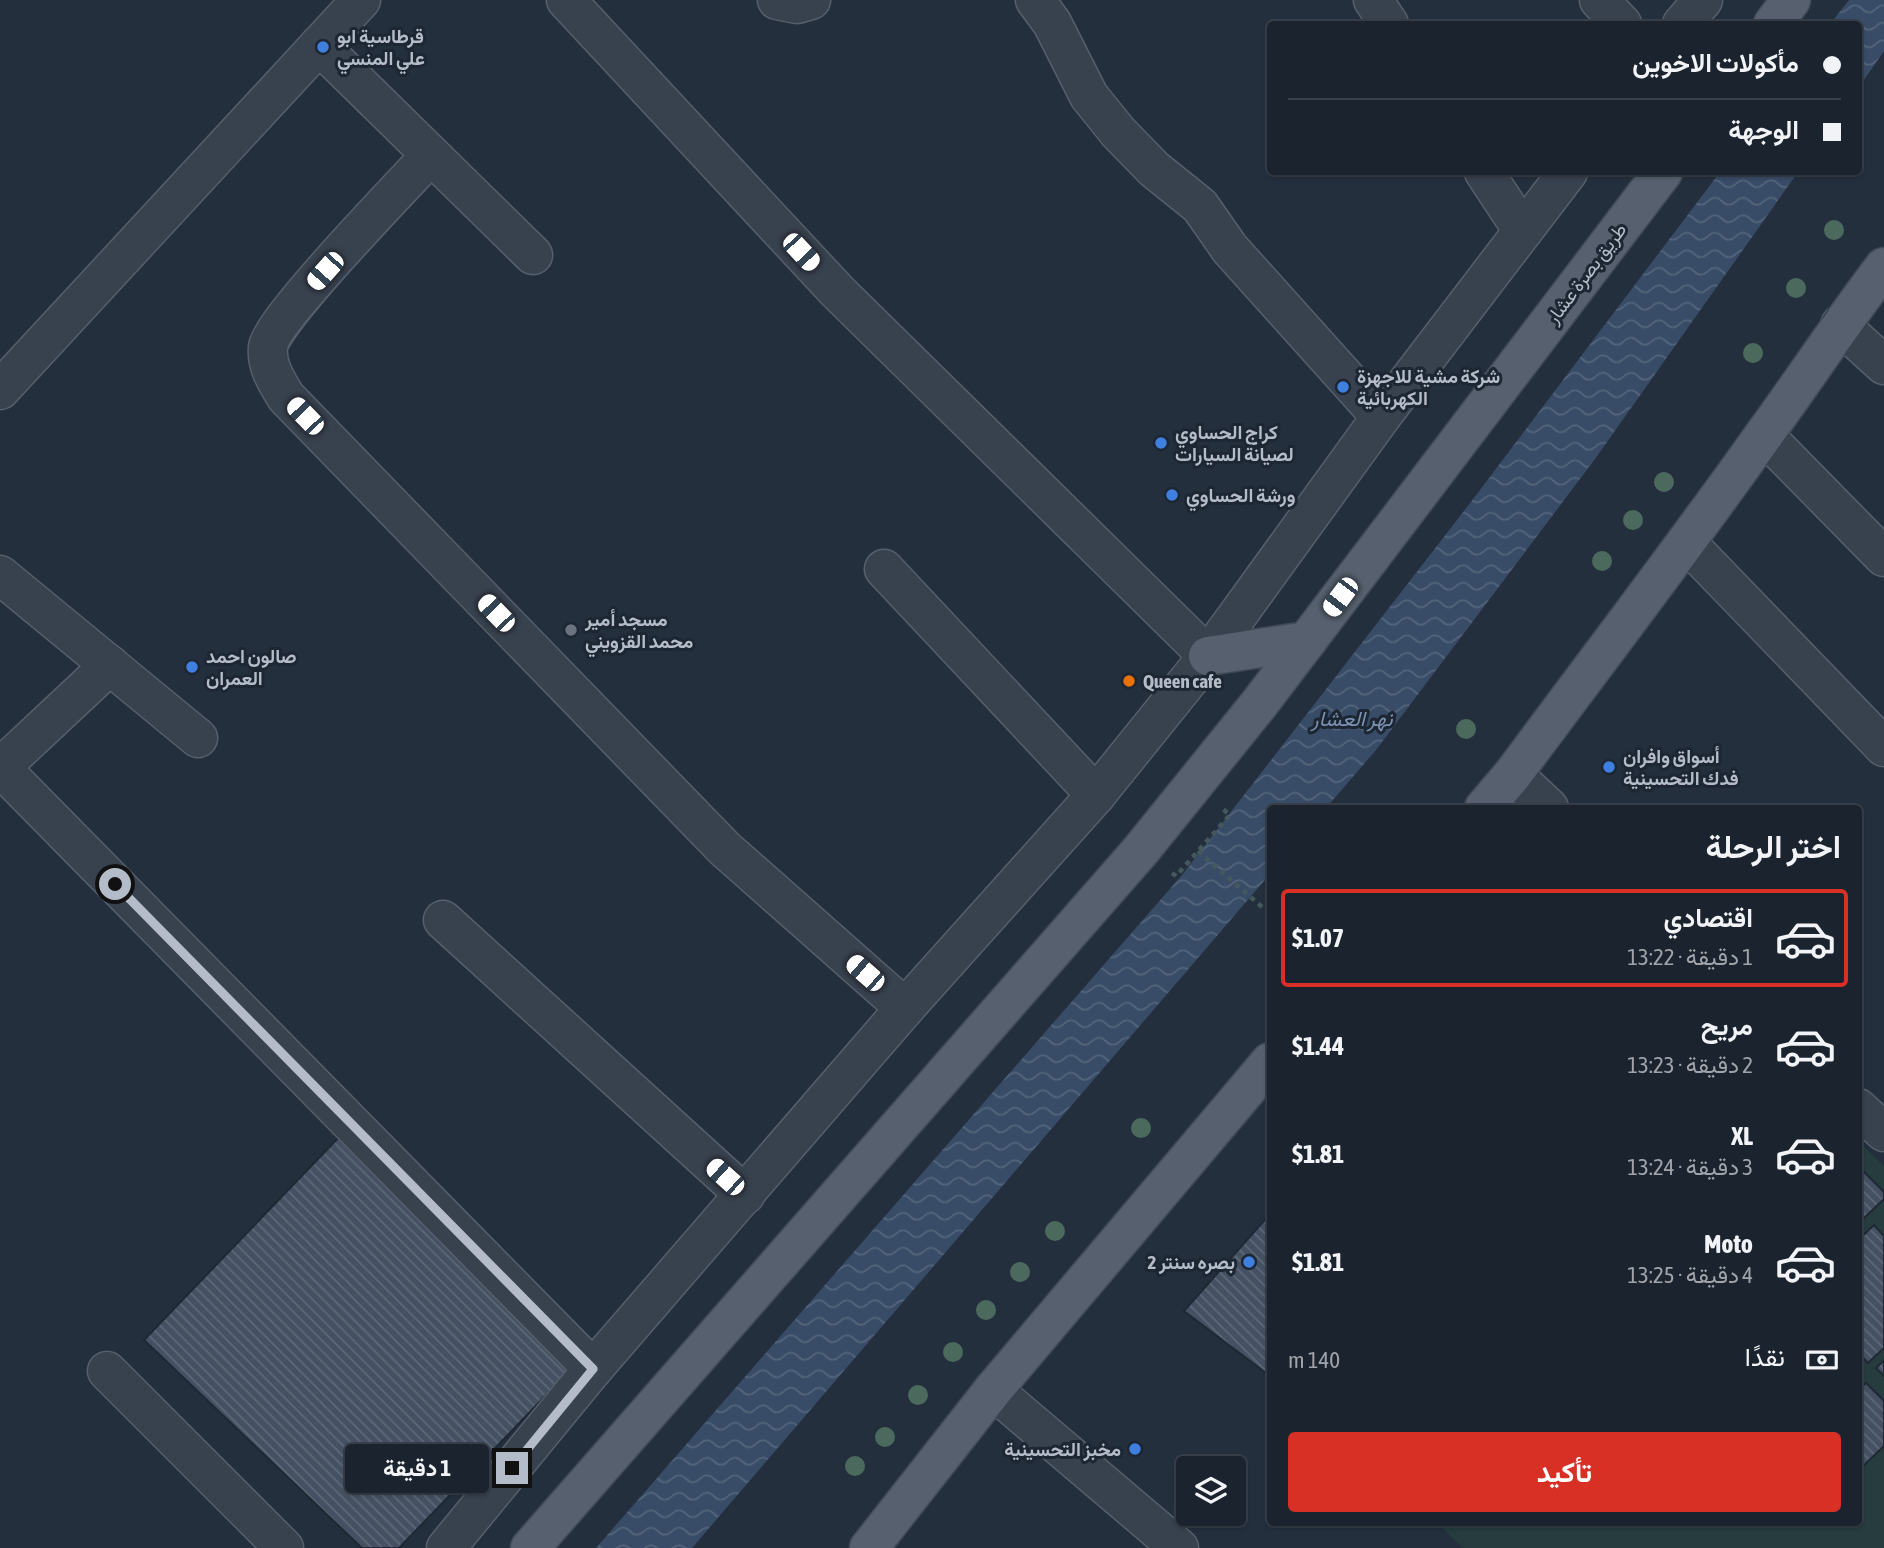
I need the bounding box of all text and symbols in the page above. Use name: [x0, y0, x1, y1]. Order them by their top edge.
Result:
place label: قرطاسية ابو علي المنسي: [337, 25, 425, 75]
marker: قرطاسية ابو علي المنسي: [315, 39, 331, 55]
text: مأكولات الاخوين: [1632, 48, 1799, 78]
text: الوجهة: [1728, 115, 1799, 145]
street label: طريق بصرة عشار: [1541, 219, 1632, 329]
car: [779, 229, 824, 275]
car: [304, 248, 347, 294]
place label: شركة مشية للاجهزة الكهربائية: [1357, 365, 1500, 411]
marker: شركة مشية للاجهزة الكهربائية: [1335, 379, 1351, 395]
car: [283, 394, 328, 438]
place label: كراج الحساوي لصيانة السيارات: [1175, 421, 1294, 467]
marker: كراج الحساوي لصيانة السيارات: [1153, 435, 1169, 451]
place label: ورشة الحساوي: [1186, 484, 1296, 512]
marker: ورشة الحساوي: [1164, 487, 1180, 503]
car: [1319, 574, 1362, 620]
car: [474, 591, 519, 635]
place label: مسجد أمير محمد القزويني: [584, 608, 693, 658]
marker: مسجد أمير محمد القزويني: [563, 622, 579, 638]
place label: صالون احمد العمران: [206, 645, 296, 691]
marker: صالون احمد العمران: [184, 659, 200, 675]
place label: Queen cafe: [1143, 670, 1222, 692]
marker: Queen cafe: [1121, 673, 1137, 689]
water label: نهر العشار: [1310, 706, 1393, 732]
place label: أسواق وافران فدك التحسينية: [1623, 745, 1739, 790]
marker: أسواق وافران فدك التحسينية: [1601, 759, 1617, 775]
text: اختر الرحلة: [1705, 828, 1841, 865]
route start: [99, 868, 131, 900]
text: اقتصادي: [1664, 903, 1753, 933]
icon: car: [1774, 907, 1837, 970]
text: $1.07: [1292, 923, 1344, 953]
text: 1 دقيقة · 13:22: [1627, 944, 1753, 970]
car: [843, 951, 888, 995]
text: مريح: [1701, 1011, 1753, 1041]
icon: car: [1774, 1015, 1837, 1078]
text: $1.44: [1292, 1031, 1344, 1061]
text: 2 دقيقة · 13:23: [1627, 1052, 1753, 1078]
text: XL: [1731, 1121, 1753, 1151]
icon: car: [1774, 1123, 1837, 1186]
text: $1.81: [1292, 1139, 1344, 1169]
text: 3 دقيقة · 13:24: [1627, 1154, 1753, 1180]
car: [703, 1155, 748, 1199]
text: Moto: [1704, 1229, 1753, 1259]
icon: car: [1774, 1231, 1837, 1294]
text: $1.81: [1292, 1247, 1344, 1277]
place label: بصره سنتر 2: [1148, 1251, 1235, 1275]
marker: بصره سنتر 2: [1241, 1254, 1257, 1270]
text: 4 دقيقة · 13:25: [1627, 1262, 1753, 1288]
icon: cash: [1803, 1341, 1841, 1379]
text: نقدًا: [1745, 1342, 1785, 1372]
text: 140 m: [1288, 1347, 1340, 1373]
button: تأكيد: [1288, 1432, 1841, 1512]
place label: مخبز التحسينية: [1004, 1438, 1121, 1462]
marker: مخبز التحسينية: [1127, 1441, 1143, 1457]
callout: 1 دقيقة: [344, 1444, 488, 1492]
route end: [496, 1452, 528, 1484]
text: 1 دقيقة: [383, 1455, 451, 1481]
map controls: [1176, 1456, 1246, 1526]
button: layers: [1176, 1456, 1246, 1526]

